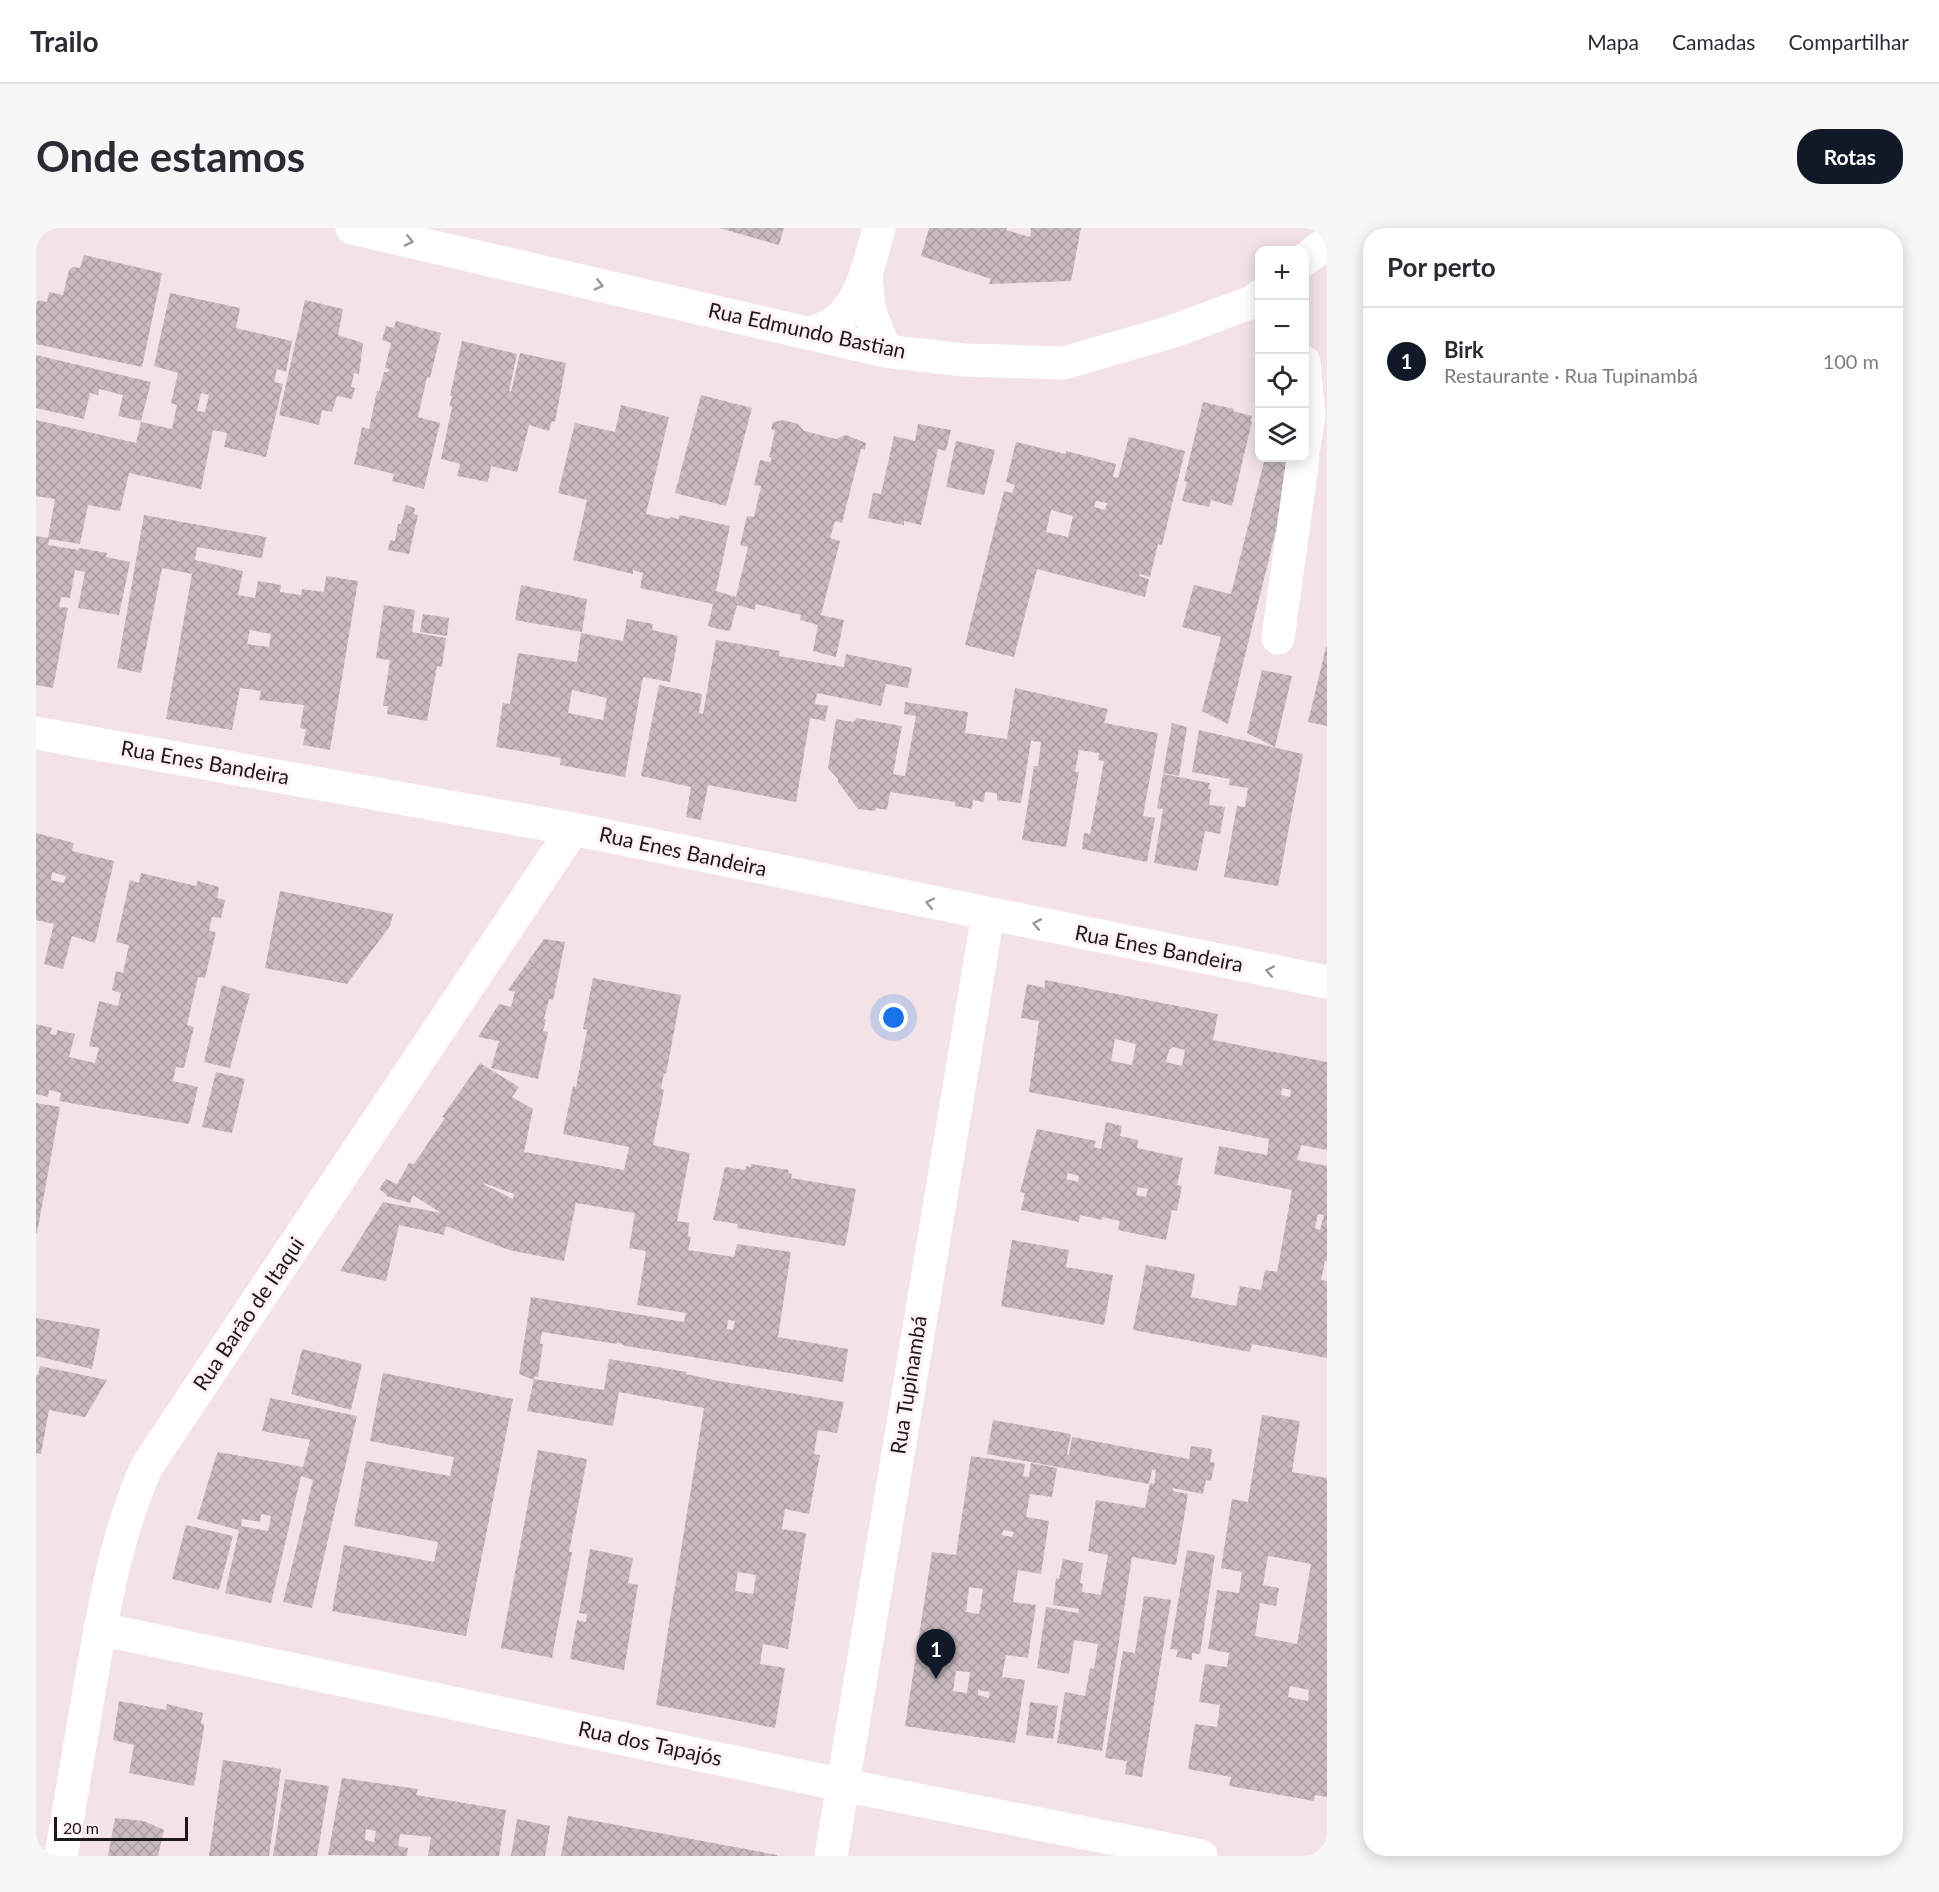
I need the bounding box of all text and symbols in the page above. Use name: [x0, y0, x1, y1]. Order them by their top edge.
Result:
text: Trailo: [30, 24, 99, 58]
text: Mapa: [1587, 29, 1639, 54]
text: Camadas: [1672, 29, 1755, 54]
text: Compartilhar: [1788, 29, 1909, 54]
button: Rotas: [1797, 129, 1903, 184]
text: Onde estamos: [36, 131, 305, 181]
one-way arrow: [404, 234, 414, 247]
map controls: [1255, 246, 1309, 462]
button: +: [1255, 246, 1309, 300]
text: Por perto: [1387, 251, 1496, 283]
one-way arrow: [594, 277, 604, 290]
street label: Rua Edmundo Bastian: [706, 296, 908, 363]
button: −: [1255, 300, 1309, 354]
text: Birk: [1444, 336, 1484, 363]
text: 1: [1401, 349, 1412, 373]
text: 100 m: [1823, 349, 1879, 373]
button: locate: [1255, 354, 1309, 408]
text: Restaurante · Rua Tupinambá: [1444, 363, 1698, 387]
button: layers: [1255, 408, 1309, 462]
street label: Rua Enes Bandeira: [119, 734, 291, 789]
street label: Rua Enes Bandeira: [597, 821, 769, 881]
one-way arrow: [926, 897, 936, 910]
one-way arrow: [1033, 918, 1043, 931]
street label: Rua Enes Bandeira: [1073, 919, 1245, 976]
one-way arrow: [1265, 965, 1275, 978]
your location: [879, 1003, 908, 1032]
street label: Rua Barão de Itaqui: [187, 1232, 308, 1395]
street label: Rua Tupinambá: [884, 1314, 931, 1456]
pin: 1: [916, 1630, 956, 1679]
street label: Rua dos Tapajós: [576, 1715, 725, 1770]
scale bar: [54, 1814, 188, 1842]
text: 20 m: [63, 1818, 99, 1837]

